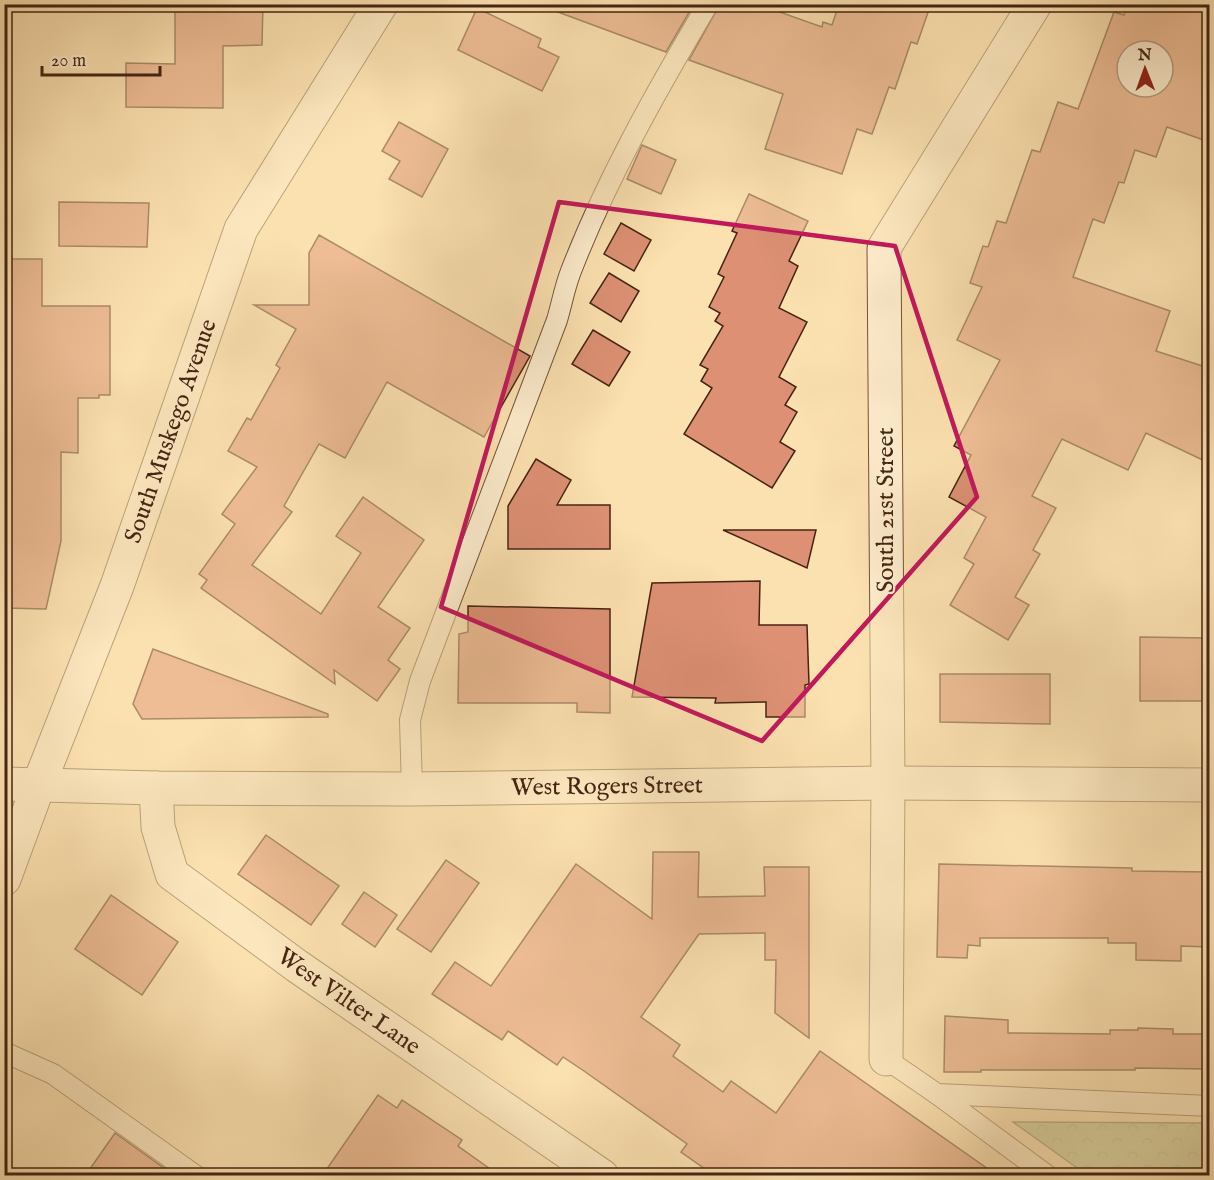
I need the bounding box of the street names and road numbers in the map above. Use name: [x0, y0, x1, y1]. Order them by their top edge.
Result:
street label: South Muskego Avenue: [118, 315, 224, 547]
street label: South 21st Street: [871, 427, 902, 593]
street label: West Rogers Street: [511, 770, 703, 803]
street label: West Vilter Lane: [271, 941, 427, 1062]

